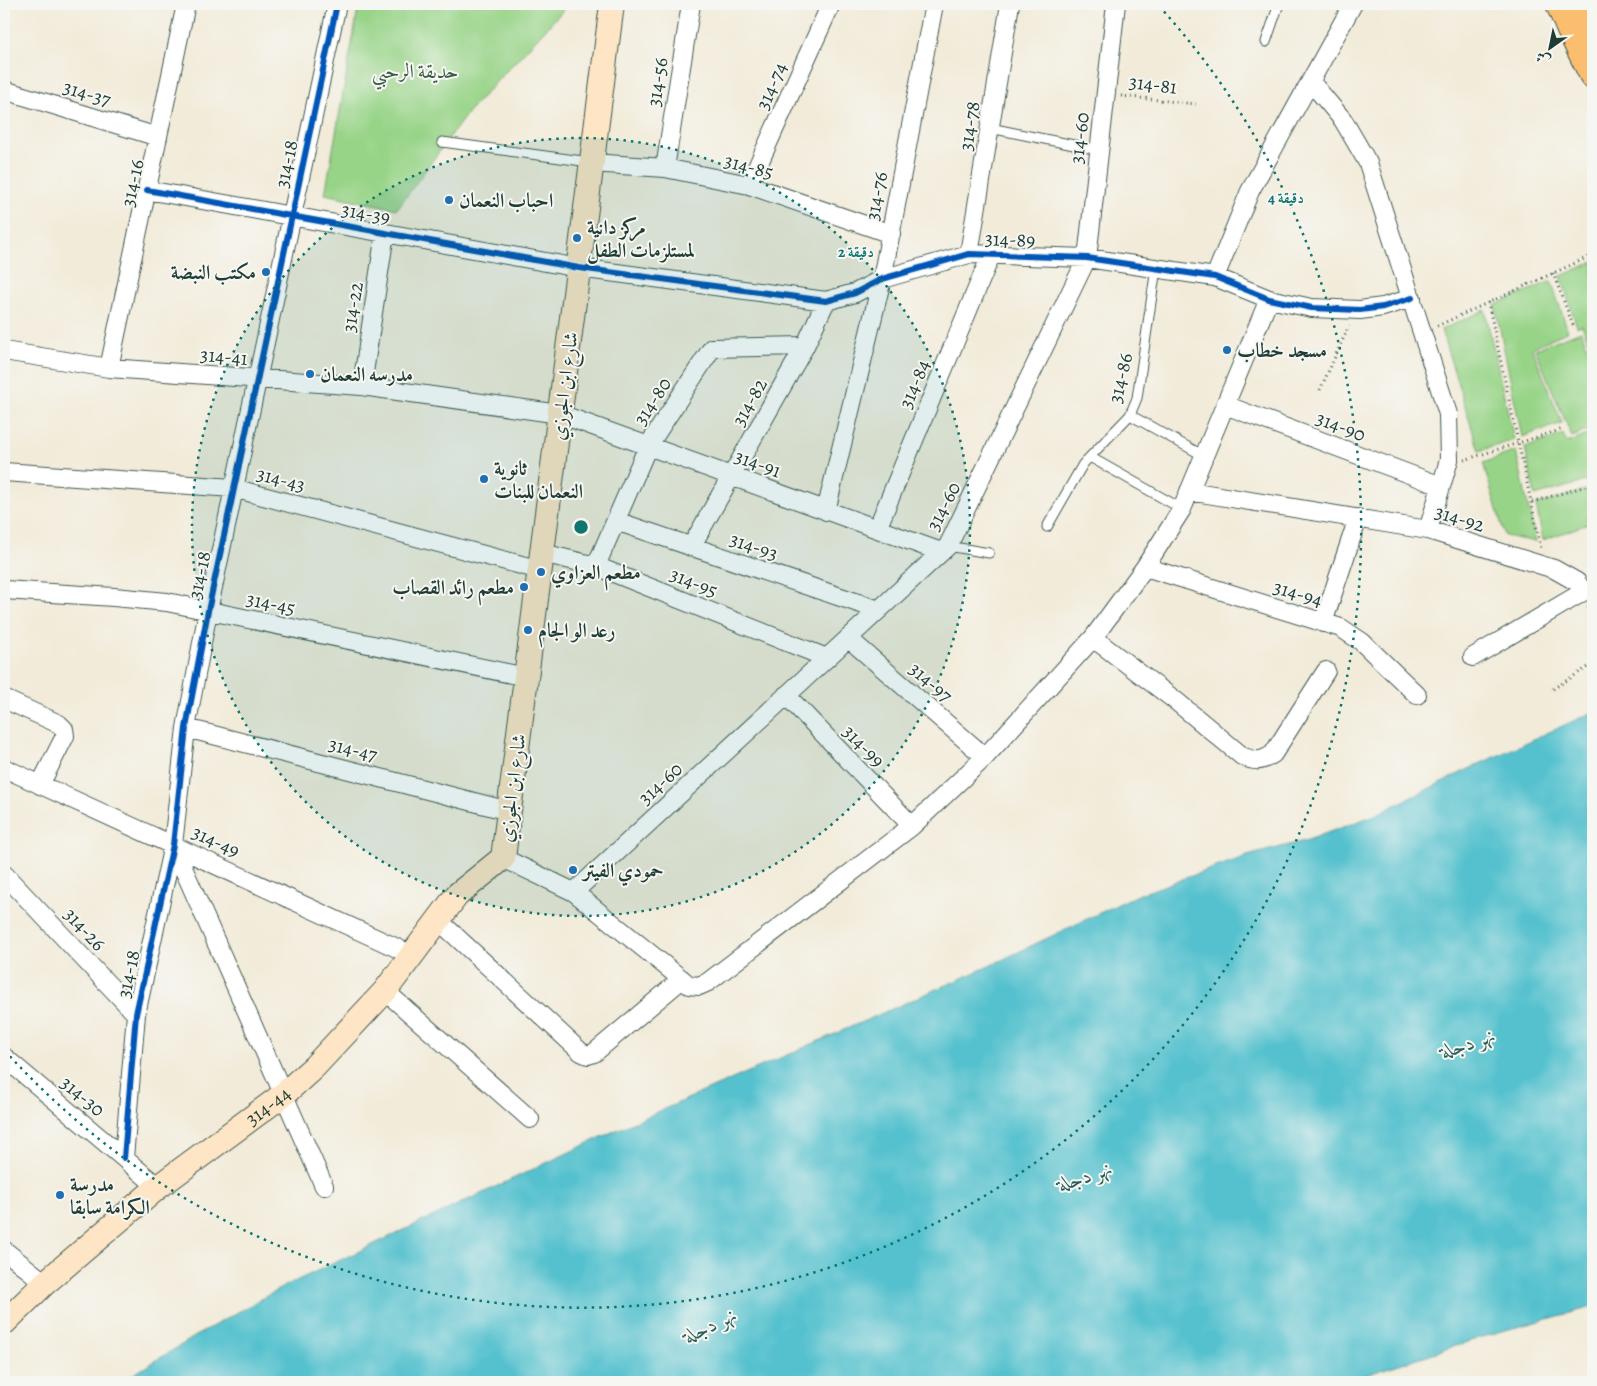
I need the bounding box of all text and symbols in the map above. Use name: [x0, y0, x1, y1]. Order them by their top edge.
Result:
north arrow: [1524, 22, 1574, 72]
text: ش: [1532, 47, 1554, 70]
street label: 314-56: [640, 55, 675, 109]
park label: حديقة الرحبي: [372, 58, 458, 90]
street label: 314-74: [749, 58, 794, 114]
street label: 314-81: [1127, 68, 1179, 101]
street label: 314-37: [60, 73, 115, 114]
street label: 314-78: [952, 99, 987, 153]
street label: 314-60: [1063, 111, 1096, 165]
street label: 314-18: [268, 138, 305, 191]
street label: 314-85: [721, 147, 777, 186]
street label: 314-16: [114, 157, 151, 209]
street label: 314-76: [859, 169, 894, 223]
place label: احباب النعمان: [459, 187, 553, 214]
text: 4 دقيقة: [1268, 188, 1304, 208]
marker: احباب النعمان: [443, 194, 455, 206]
street label: 314-39: [339, 196, 393, 231]
place label: مركز دانية لمستلزمات الطفل: [587, 214, 695, 264]
street label: 314-89: [984, 225, 1036, 254]
marker: مركز دانية لمستلزمات الطفل: [571, 232, 583, 244]
text: 2 دقيقة: [838, 242, 874, 262]
place label: مكتب النبضة: [171, 259, 256, 286]
marker: مكتب النبضة: [260, 266, 272, 278]
street label: 314-22: [335, 279, 370, 334]
street label: شارع ابن الجوزي: [544, 330, 589, 442]
place label: مسجد خطاب: [1237, 337, 1327, 364]
street label: 314-41: [199, 341, 249, 372]
marker: مسجد خطاب: [1221, 344, 1233, 356]
street label: 314-86: [1102, 350, 1139, 406]
street label: 314-84: [892, 356, 937, 413]
place label: مدرسه النعمان: [320, 361, 413, 388]
marker: مدرسه النعمان: [304, 368, 316, 380]
street label: 314-80: [627, 372, 678, 431]
street label: 314-82: [725, 373, 774, 431]
street label: 314-90: [1312, 405, 1370, 448]
street label: 314-91: [731, 443, 785, 484]
place label: ثانوية النعمان للبنات: [494, 455, 583, 505]
street label: 314-43: [254, 460, 308, 499]
marker: ثانوية النعمان للبنات: [478, 473, 490, 485]
street label: 314-60: [920, 477, 967, 535]
street label: 314-92: [1432, 498, 1488, 539]
centre of rings: [572, 518, 590, 536]
street label: 314-93: [726, 526, 782, 567]
street label: 314-18: [181, 549, 218, 602]
place label: مطعم العزاوي: [551, 559, 641, 591]
street label: 314-95: [666, 561, 722, 604]
marker: مطعم العزاوي: [535, 566, 547, 578]
street label: 314-94: [1270, 573, 1326, 614]
place label: مطعم رائد القصاب: [392, 574, 514, 606]
marker: مطعم رائد القصاب: [518, 581, 530, 593]
street label: 314-45: [244, 585, 298, 622]
place label: رعد الو الجام: [538, 617, 615, 648]
marker: رعد الو الجام: [522, 624, 534, 636]
street label: 314-97: [903, 656, 959, 709]
street label: 314-99: [837, 719, 891, 774]
street label: 314-47: [326, 730, 381, 769]
street label: شارع ابن الجوزي: [492, 732, 537, 844]
street label: 314-60: [632, 756, 688, 811]
street label: 314-49: [187, 819, 244, 864]
place label: حمودي الفيتر: [581, 857, 664, 887]
marker: حمودي الفيتر: [567, 864, 579, 876]
street label: 314-26: [58, 902, 112, 957]
street label: 314-18: [110, 948, 147, 1001]
water label: نهر دجلة: [1434, 1021, 1499, 1066]
street label: 314-30: [55, 1070, 111, 1123]
street label: 314-44: [240, 1081, 297, 1132]
water label: نهر دجلة: [1051, 1154, 1116, 1199]
place label: مدرسة الكرامة سابقا: [70, 1171, 150, 1221]
marker: مدرسة الكرامة سابقا: [54, 1189, 66, 1201]
water label: نهر دجلة: [676, 1300, 742, 1351]

